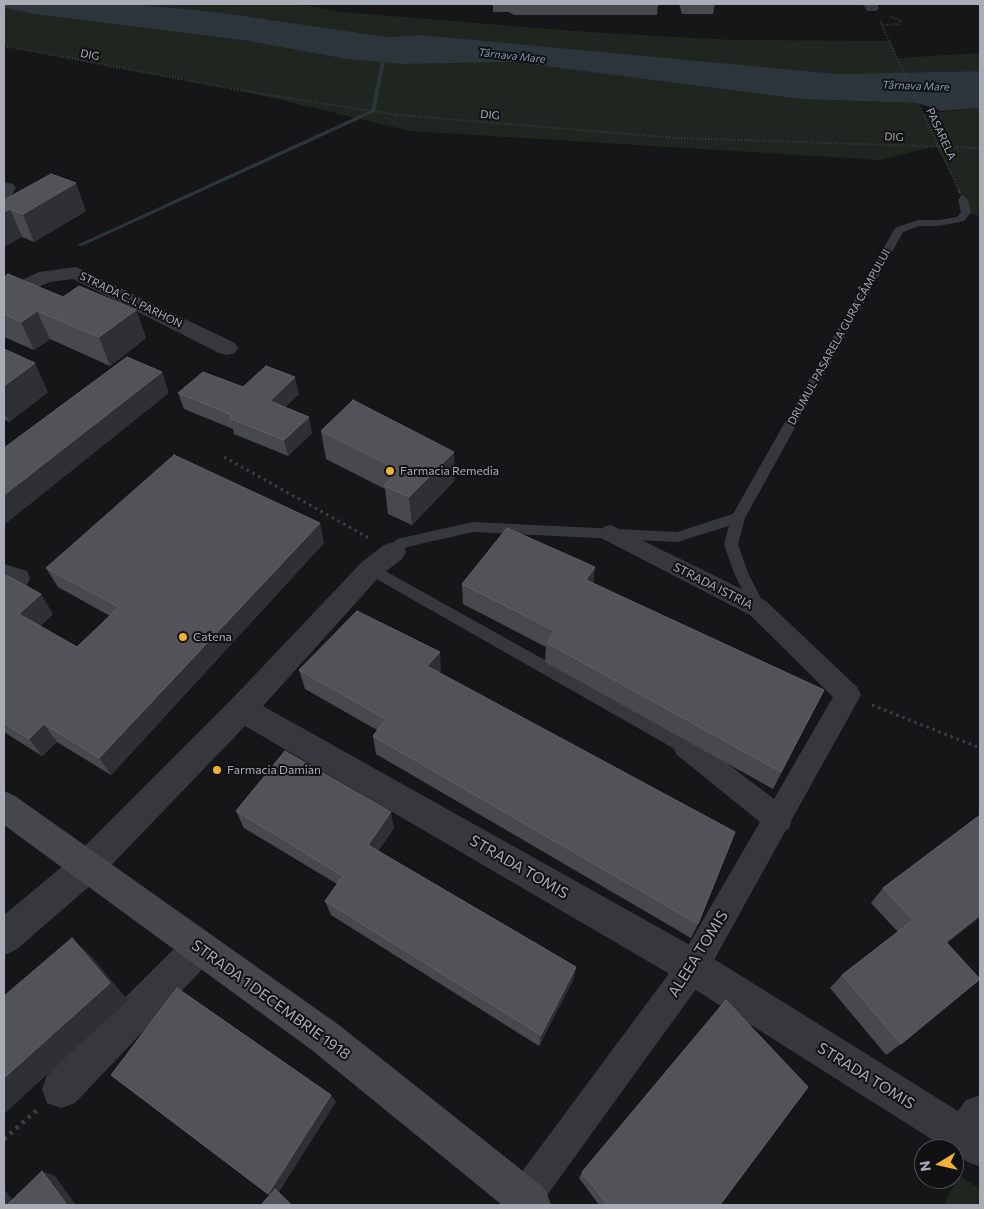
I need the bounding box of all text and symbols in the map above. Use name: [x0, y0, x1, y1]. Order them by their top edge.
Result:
water label: Târnava Mare: [478, 46, 546, 66]
street label: DIG: [79, 47, 101, 63]
water label: Târnava Mare: [882, 78, 950, 94]
street label: PASARELA: [923, 106, 959, 162]
street label: DIG: [480, 108, 500, 122]
street label: DIG: [884, 130, 904, 144]
street label: DRUMUL PASARELA GURA CÂMPULUI: [785, 247, 893, 427]
street label: STRADA C. I. PARHON: [77, 269, 185, 331]
place label: Farmacia Remedia: [400, 464, 499, 478]
marker: Farmacia Remedia: [384, 465, 396, 477]
street label: STRADA ISTRIA: [671, 560, 755, 612]
place label: Catena: [193, 630, 232, 644]
marker: Catena: [177, 631, 189, 643]
place label: Farmacia Damian: [227, 763, 321, 777]
marker: Farmacia Damian: [211, 764, 223, 776]
street label: STRADA TOMIS: [466, 831, 572, 903]
street label: ALEEA TOMIS: [664, 907, 732, 1001]
street label: STRADA 1 DECEMBRIE 1918: [188, 936, 354, 1064]
street label: STRADA TOMIS: [814, 1039, 918, 1113]
north arrow: [914, 1139, 964, 1189]
text: N: [915, 1160, 934, 1173]

